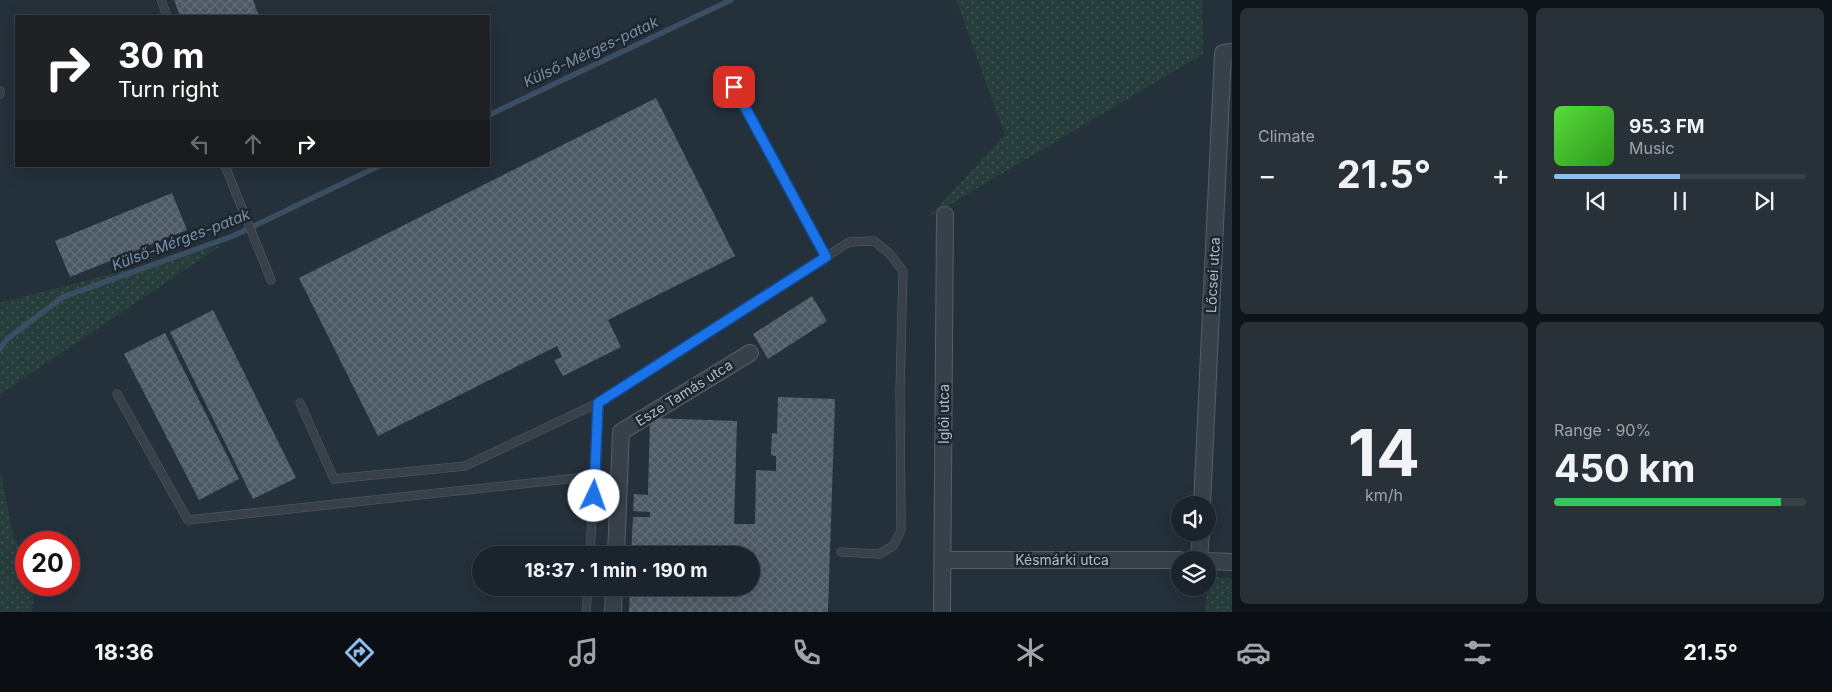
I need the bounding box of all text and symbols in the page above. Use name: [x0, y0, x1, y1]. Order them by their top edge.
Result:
water label: Külső-Mérges-patak: [520, 12, 662, 91]
text: 30 m: [118, 34, 204, 76]
icon: right: [35, 35, 100, 100]
pin: [713, 66, 755, 108]
icon: arrive: [720, 73, 748, 101]
text: Turn right: [118, 76, 219, 102]
text: 95.3 FM: [1629, 115, 1705, 138]
text: Climate: [1258, 126, 1315, 146]
icon: left: [186, 130, 214, 158]
icon: ahead: [239, 130, 267, 158]
icon: right: [292, 130, 320, 158]
text: Music: [1629, 138, 1674, 158]
text: 21.5°: [1337, 151, 1431, 197]
text: −: [1258, 158, 1277, 192]
text: +: [1491, 158, 1510, 192]
icon: previous: [1582, 187, 1610, 215]
icon: pause: [1666, 187, 1694, 215]
icon: next: [1750, 187, 1778, 215]
water label: Külső-Mérges-patak: [109, 204, 253, 275]
street label: Lőcsei utca: [1202, 237, 1223, 313]
street label: Esze Tamás utca: [632, 356, 736, 429]
street label: Iglói utca: [935, 384, 952, 444]
text: 14: [1348, 413, 1420, 492]
text: Range · 90%: [1554, 420, 1651, 440]
text: 450 km: [1554, 445, 1695, 491]
position arrow: [567, 469, 619, 521]
text: km/h: [1365, 485, 1403, 505]
map controls: [1171, 496, 1216, 596]
button: sound: [1171, 496, 1216, 541]
speed limit sign: 20: [15, 531, 80, 596]
street label: Késmárki utca: [1015, 551, 1109, 568]
button: layers: [1171, 551, 1216, 596]
text: 18:37 · 1 min · 190 m: [524, 559, 708, 582]
icon: directions: [342, 635, 377, 670]
icon: music: [566, 635, 601, 670]
icon: phone: [789, 635, 824, 670]
icon: climate: [1013, 635, 1048, 670]
icon: car: [1236, 635, 1271, 670]
icon: filters: [1460, 635, 1495, 670]
text: 18:36: [94, 639, 154, 665]
text: 21.5°: [1683, 639, 1738, 665]

